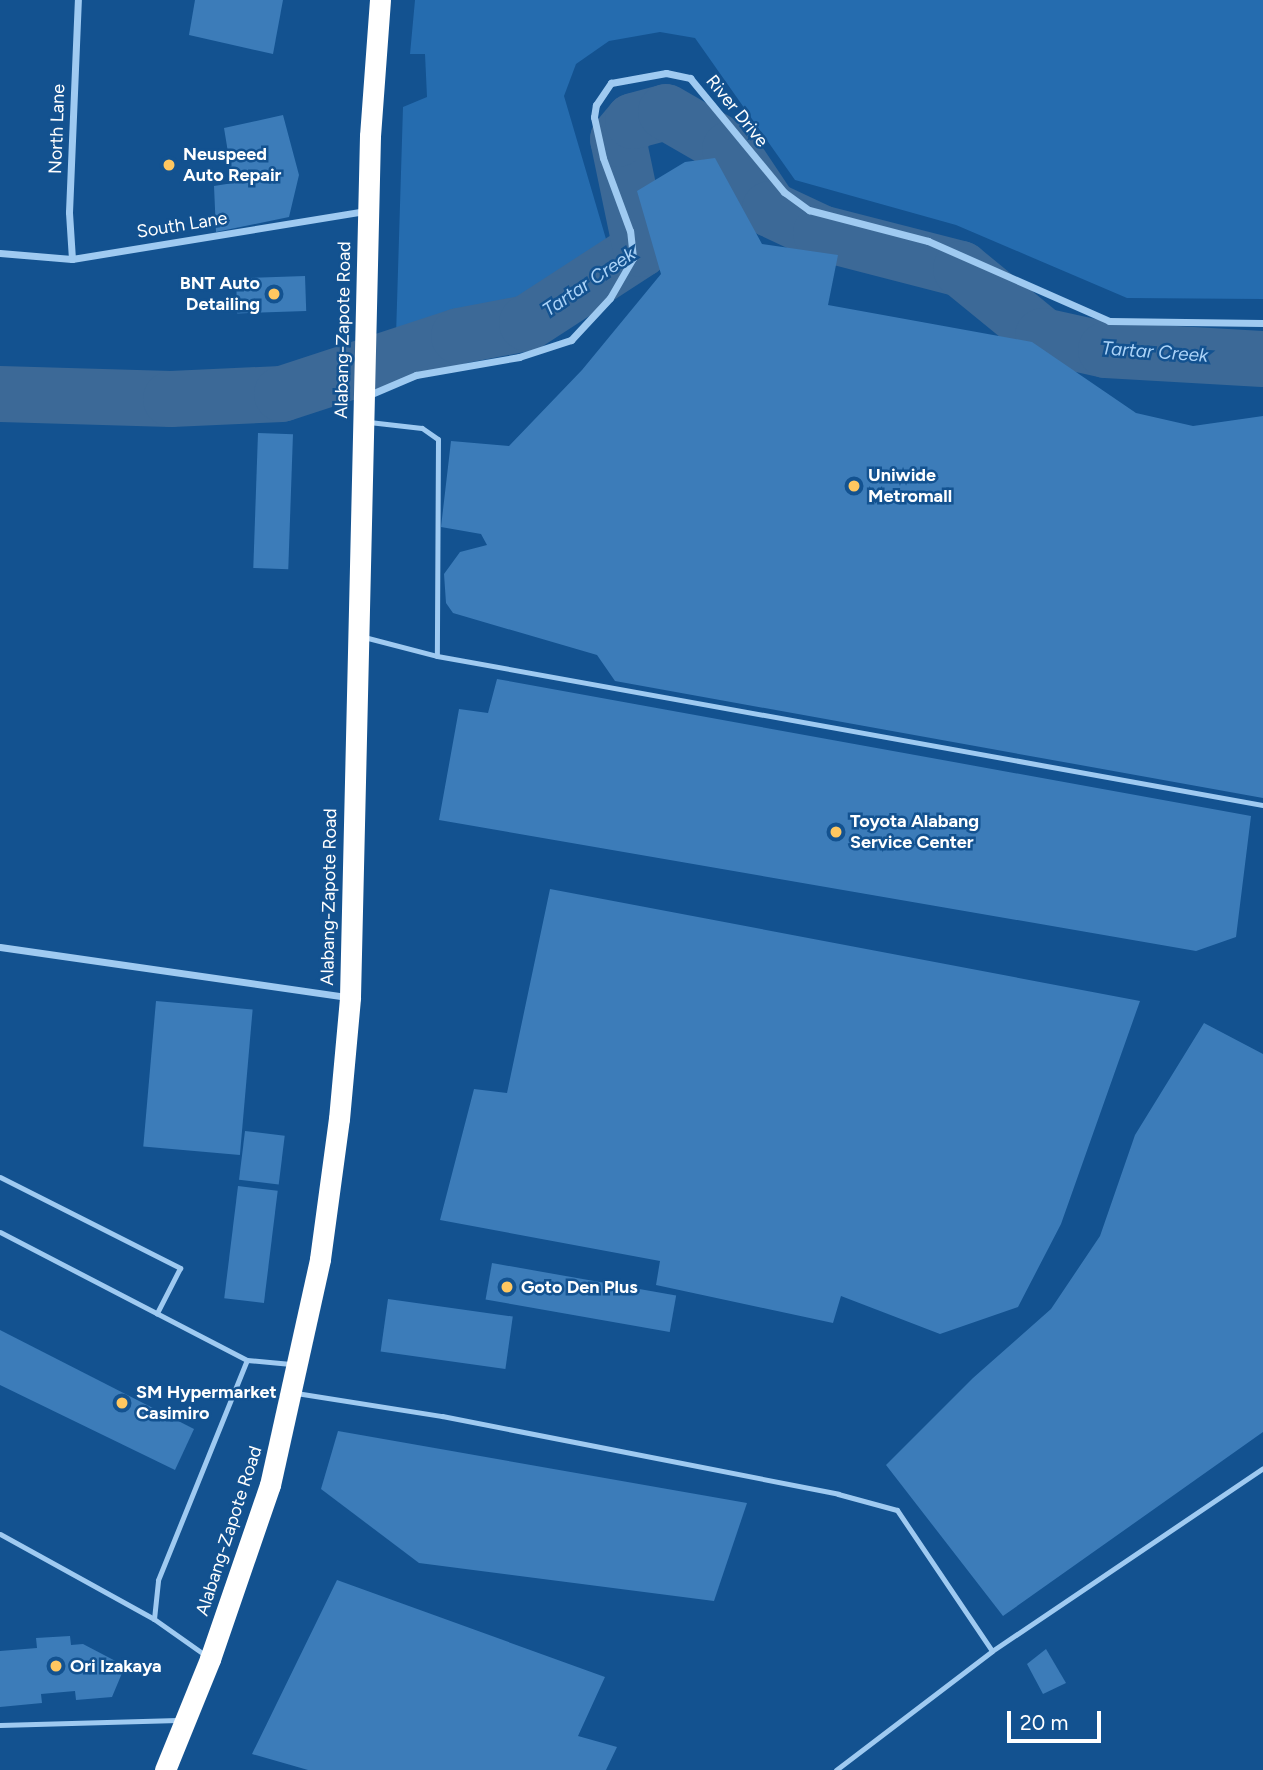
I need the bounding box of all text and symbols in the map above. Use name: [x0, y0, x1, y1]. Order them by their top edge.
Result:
street label: River Drive: [701, 71, 773, 151]
street label: North Lane: [45, 84, 69, 174]
place label: Neuspeed Auto Repair: [183, 144, 281, 186]
marker: Neuspeed Auto Repair: [161, 157, 177, 173]
street label: South Lane: [135, 207, 229, 243]
street label: Alabang-Zapote Road: [331, 241, 355, 419]
water label: Tartar Creek: [538, 243, 640, 321]
place label: BNT Auto Detailing: [180, 273, 260, 316]
marker: BNT Auto Detailing: [266, 286, 282, 302]
water label: Tartar Creek: [1101, 337, 1209, 367]
place label: Uniwide Metromall: [868, 465, 952, 508]
marker: Uniwide Metromall: [846, 478, 862, 494]
street label: Alabang-Zapote Road: [317, 808, 341, 986]
place label: Toyota Alabang Service Center: [850, 811, 979, 854]
marker: Toyota Alabang Service Center: [828, 824, 844, 840]
place label: Goto Den Plus: [521, 1276, 638, 1298]
marker: Goto Den Plus: [499, 1279, 515, 1295]
place label: SM Hypermarket Casimiro: [136, 1382, 277, 1424]
marker: SM Hypermarket Casimiro: [114, 1395, 130, 1411]
street label: Alabang-Zapote Road: [191, 1443, 267, 1619]
place label: Ori Izakaya: [70, 1655, 162, 1677]
marker: Ori Izakaya: [48, 1658, 64, 1674]
scale bar: [1011, 1696, 1106, 1740]
text: 20 m: [1020, 1710, 1068, 1735]

